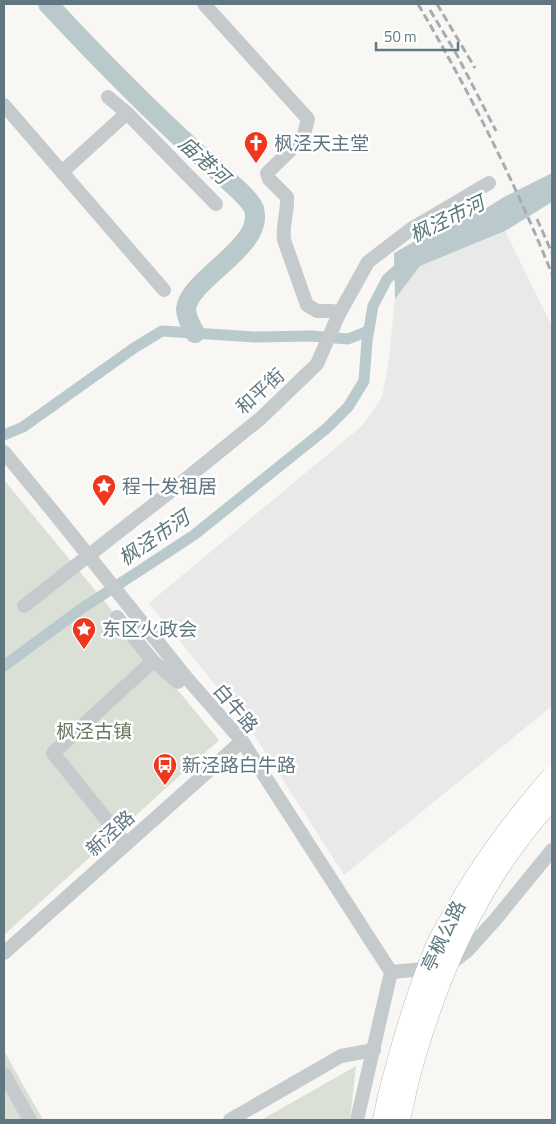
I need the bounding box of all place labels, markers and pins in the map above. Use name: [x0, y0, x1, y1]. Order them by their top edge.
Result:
place label: 枫泾天主堂: [274, 128, 369, 157]
church icon: 枫泾天主堂: [243, 130, 269, 164]
place label: 程十发祖居: [122, 471, 217, 500]
place icon: 程十发祖居: [91, 473, 117, 507]
place label: 东区火政会: [102, 614, 197, 643]
place icon: 东区火政会: [71, 616, 97, 650]
place label: 新泾路白牛路: [182, 750, 296, 779]
bus stop icon: 新泾路白牛路: [152, 752, 178, 786]

